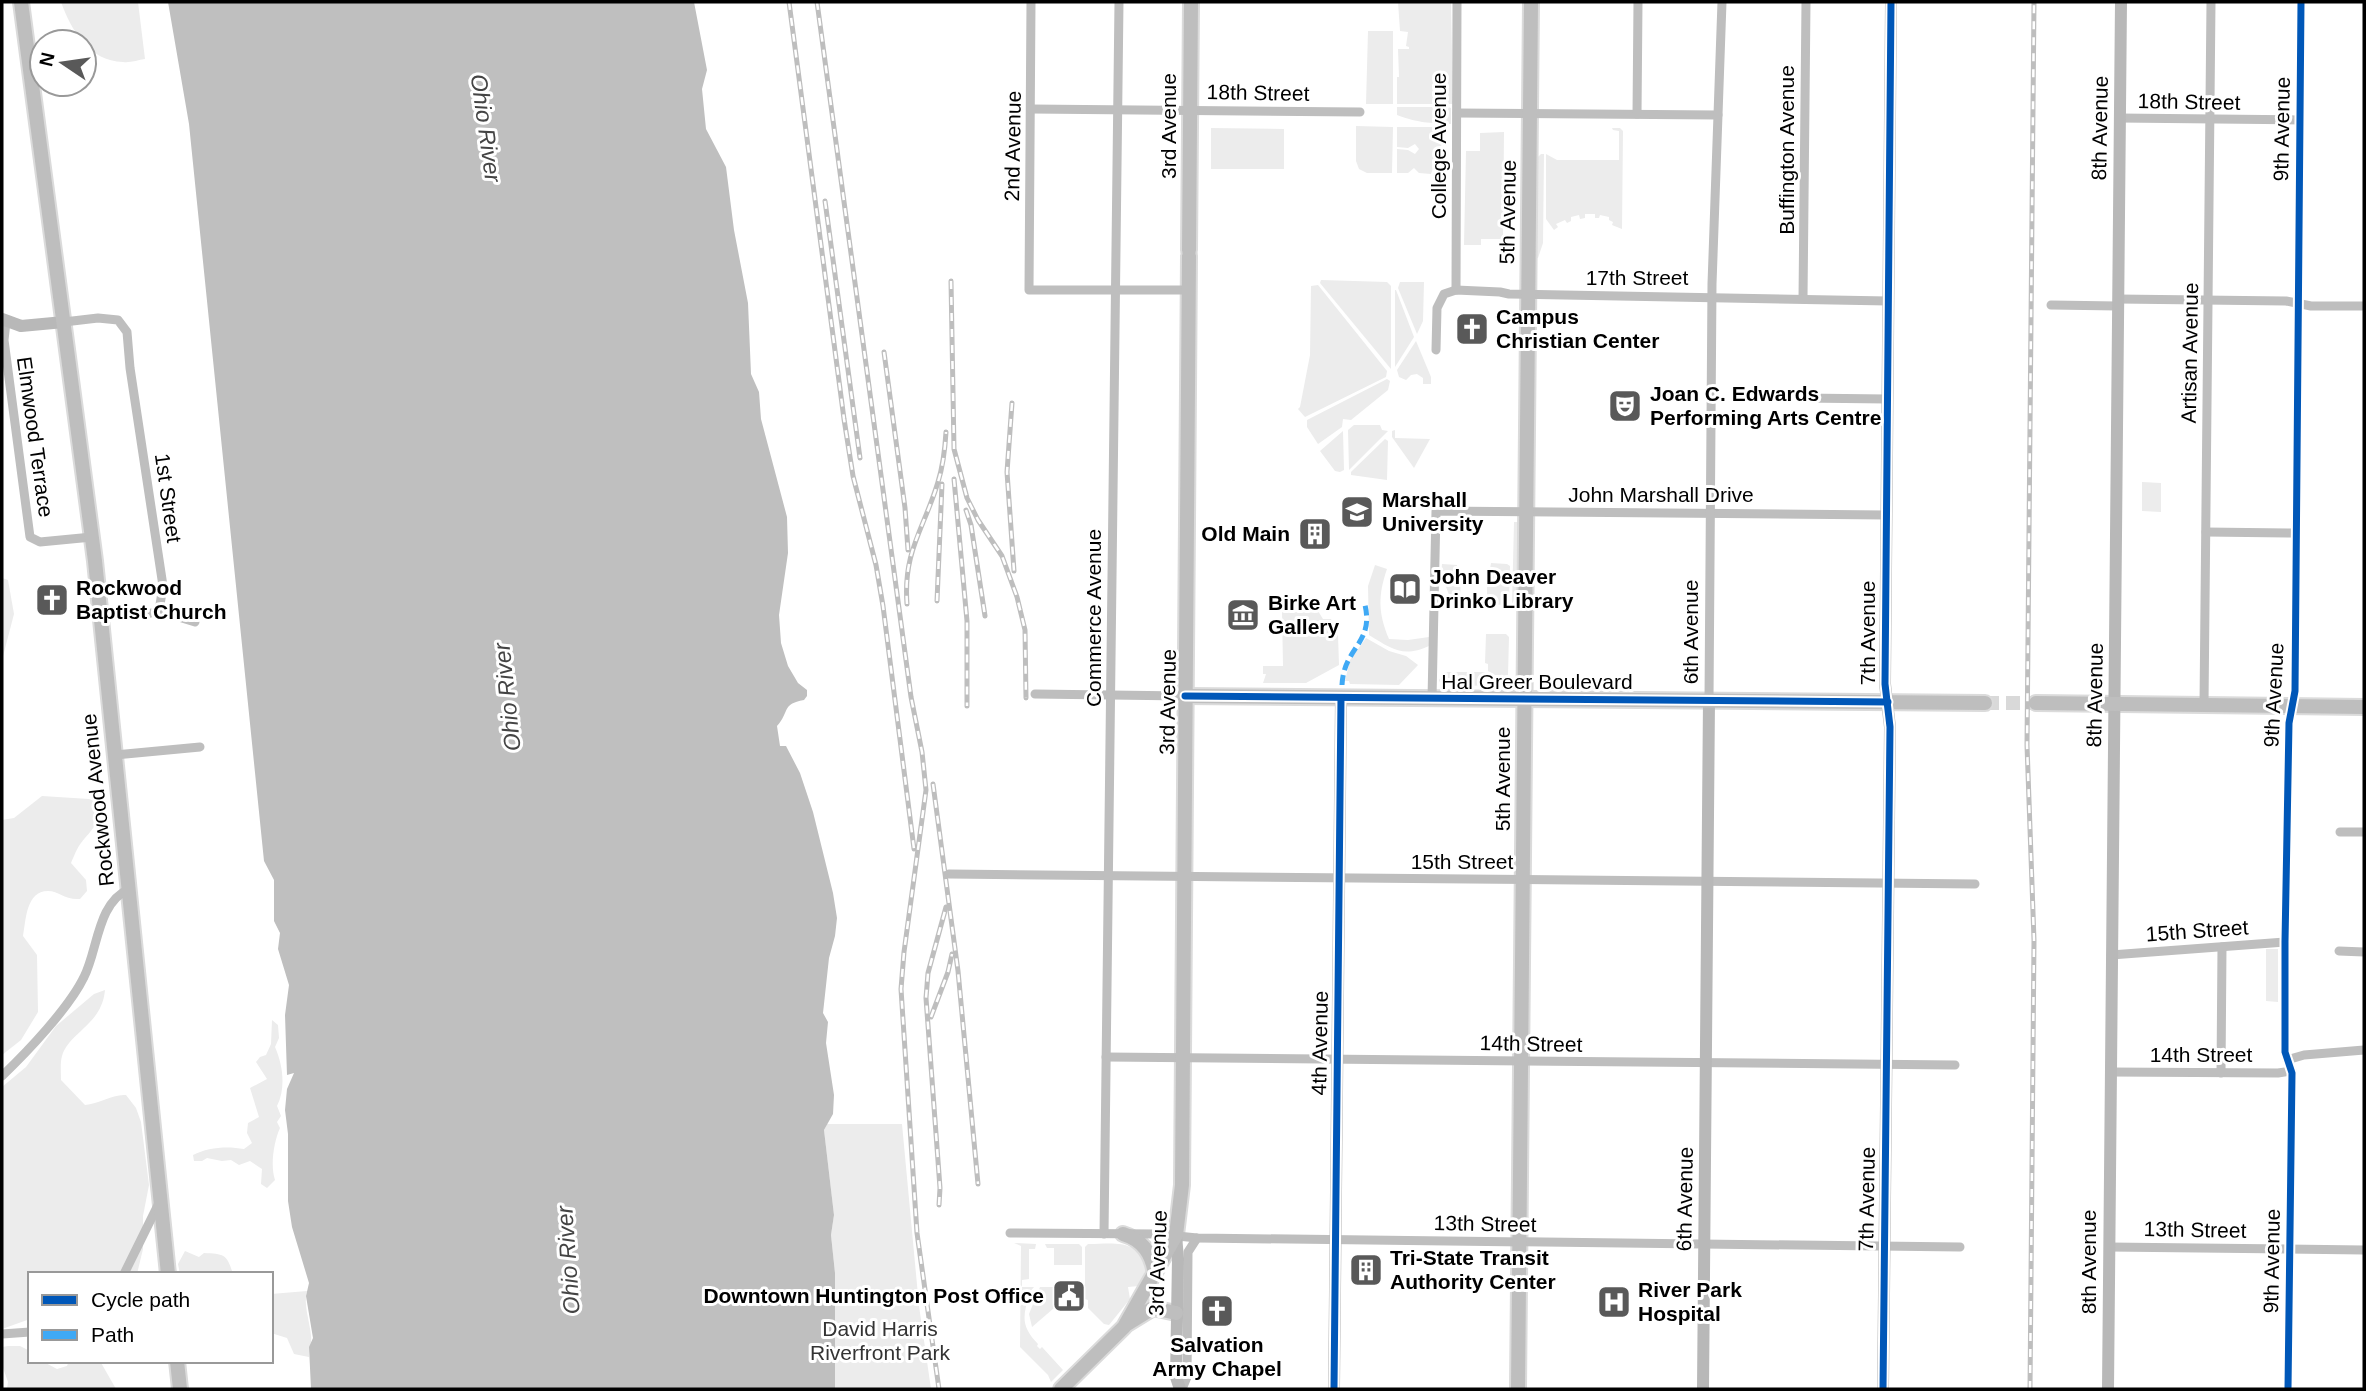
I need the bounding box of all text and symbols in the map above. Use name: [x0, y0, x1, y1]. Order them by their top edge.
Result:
north arrow: [28, 28, 98, 98]
text: N: [35, 50, 59, 68]
street label: Buffington Avenue: [1775, 65, 1798, 235]
water label: Ohio River: [466, 72, 507, 185]
street label: 3rd Avenue: [1157, 73, 1180, 179]
street label: College Avenue: [1427, 73, 1450, 219]
street label: 8th Avenue: [2087, 75, 2112, 181]
street label: 9th Avenue: [2269, 76, 2294, 182]
street label: 18th Street: [1206, 80, 1310, 105]
street label: 18th Street: [2137, 89, 2241, 114]
street label: 2nd Avenue: [1000, 91, 1025, 201]
street label: 5th Avenue: [1495, 159, 1520, 265]
street label: 17th Street: [1586, 266, 1689, 289]
street label: Artisan Avenue: [2177, 282, 2202, 424]
place label: Campus Christian Center: [1496, 305, 1659, 352]
church icon: Campus Christian Center: [1453, 310, 1491, 348]
street label: Elmwood Terrace: [13, 355, 58, 519]
place label: Joan C. Edwards Performing Arts Centre: [1650, 382, 1881, 429]
theatre icon: Joan C. Edwards Performing Arts Centre: [1606, 387, 1644, 425]
street label: 1st Street: [151, 452, 186, 544]
street label: John Marshall Drive: [1568, 483, 1754, 506]
place label: Marshall University: [1382, 488, 1484, 535]
school or university icon: Marshall University: [1338, 493, 1376, 531]
building icon: Old Main: [1296, 515, 1334, 553]
place label: Old Main: [1201, 522, 1290, 545]
street label: Commerce Avenue: [1082, 529, 1105, 707]
place label: John Deaver Drinko Library: [1430, 565, 1574, 612]
library icon: John Deaver Drinko Library: [1386, 570, 1424, 608]
place label: Rockwood Baptist Church: [76, 576, 227, 623]
street label: 6th Avenue: [1679, 580, 1702, 684]
church icon: Rockwood Baptist Church: [33, 581, 71, 619]
street label: 7th Avenue: [1856, 581, 1879, 685]
place label: Birke Art Gallery: [1268, 591, 1356, 638]
museum icon: Birke Art Gallery: [1224, 596, 1262, 634]
water label: Ohio River: [488, 640, 526, 752]
street label: 8th Avenue: [2082, 642, 2107, 748]
street label: 9th Avenue: [2259, 642, 2288, 748]
street label: 3rd Avenue: [1155, 649, 1180, 755]
street label: Hal Greer Boulevard: [1441, 670, 1633, 693]
street label: Rockwood Avenue: [77, 713, 118, 888]
street label: 5th Avenue: [1491, 727, 1514, 831]
street label: 15th Street: [1411, 850, 1514, 873]
street label: 15th Street: [2145, 915, 2249, 946]
street label: 4th Avenue: [1307, 990, 1332, 1096]
street label: 14th Street: [1479, 1031, 1583, 1056]
street label: 14th Street: [2150, 1043, 2253, 1066]
street label: 6th Avenue: [1672, 1146, 1697, 1252]
street label: 7th Avenue: [1854, 1146, 1879, 1252]
water label: Ohio River: [551, 1204, 585, 1315]
street label: 9th Avenue: [2259, 1208, 2284, 1314]
street label: 3rd Avenue: [1144, 1210, 1171, 1316]
street label: 8th Avenue: [2077, 1210, 2100, 1314]
street label: 13th Street: [1433, 1211, 1537, 1236]
street label: 13th Street: [2143, 1217, 2247, 1242]
place label: Tri-State Transit Authority Center: [1390, 1246, 1556, 1293]
building icon: Tri-State Transit Authority Center: [1347, 1251, 1385, 1289]
legend: [28, 1272, 273, 1363]
public building icon: Downtown Huntington Post Office: [1050, 1277, 1088, 1315]
place label: River Park Hospital: [1638, 1278, 1742, 1325]
hospital icon: River Park Hospital: [1595, 1283, 1633, 1321]
place label: Downtown Huntington Post Office: [703, 1284, 1044, 1307]
text: Cycle path: [91, 1288, 190, 1311]
church icon: Salvation Army Chapel: [1198, 1292, 1236, 1330]
park label: David Harris Riverfront Park: [810, 1317, 951, 1364]
text: Path: [91, 1323, 134, 1346]
place label: Salvation Army Chapel: [1152, 1333, 1282, 1380]

